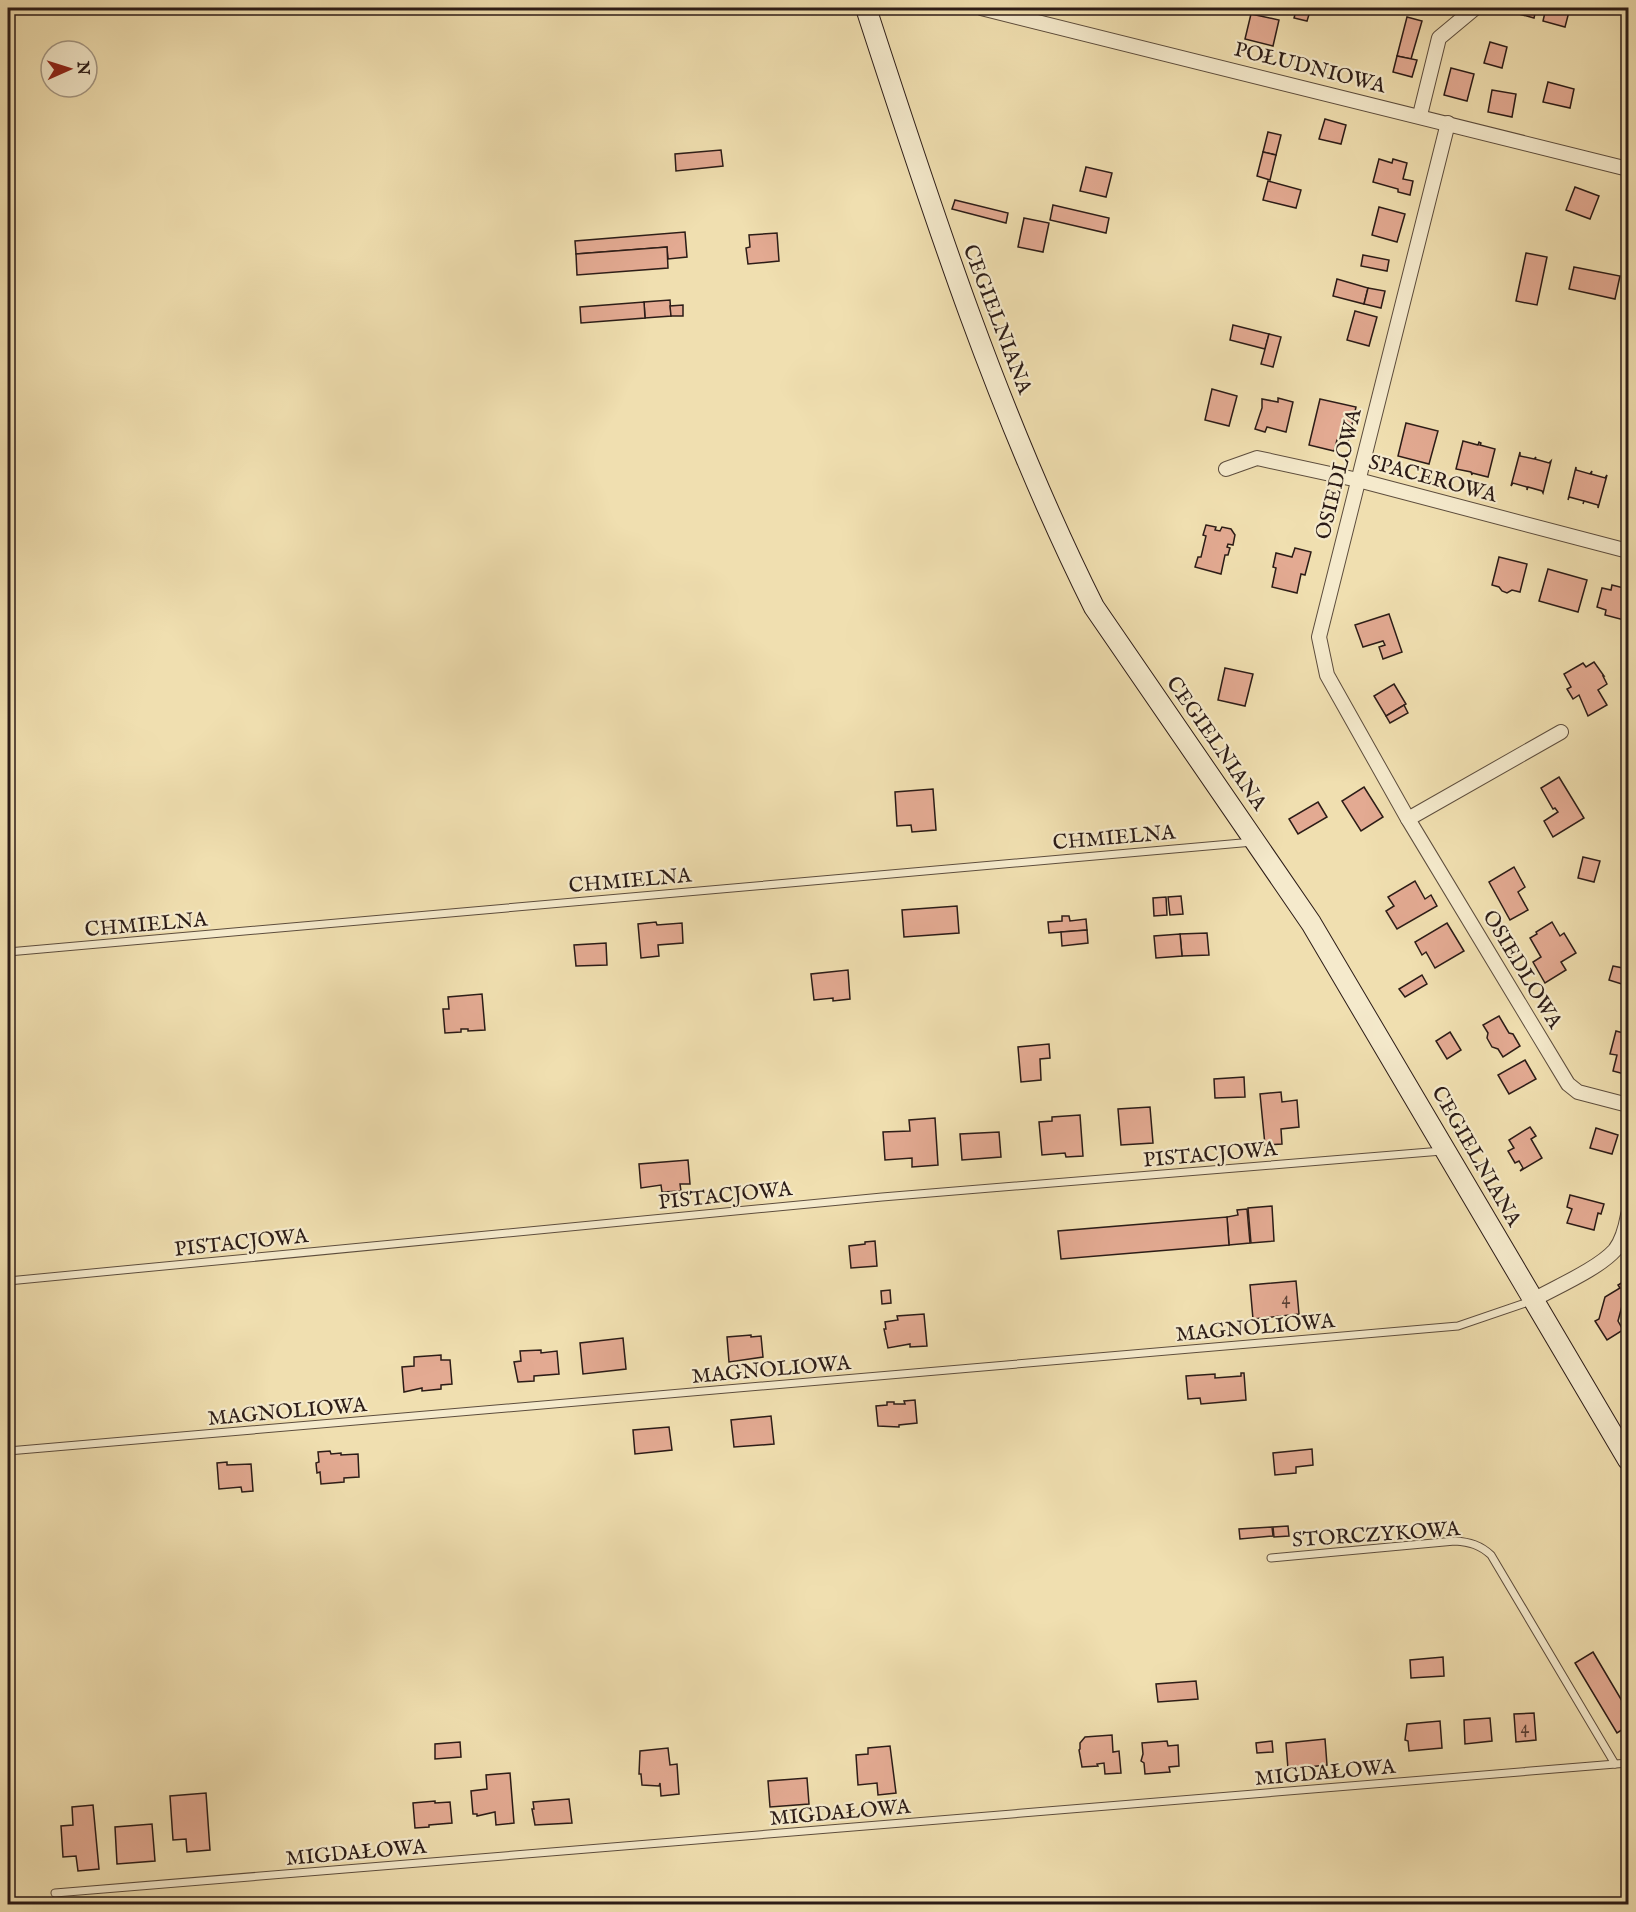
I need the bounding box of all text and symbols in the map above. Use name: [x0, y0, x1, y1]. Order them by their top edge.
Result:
street label: POŁUDNIOWA: [1231, 37, 1389, 101]
north arrow: [39, 39, 99, 99]
text: N: [72, 60, 92, 76]
street label: CEGIELNIANA: [956, 241, 1038, 399]
street label: OSIEDLOWA: [1310, 405, 1369, 543]
street label: SPACEROWA: [1365, 449, 1501, 510]
street label: CEGIELNIANA: [1159, 671, 1273, 817]
street label: CHMIELNA: [1052, 820, 1177, 857]
street label: CHMIELNA: [568, 863, 693, 900]
street label: OSIEDLOWA: [1476, 906, 1568, 1035]
street label: CHMIELNA: [84, 907, 209, 944]
street label: CEGIELNIANA: [1425, 1082, 1527, 1233]
street label: PISTACJOWA: [1142, 1136, 1279, 1175]
street label: PISTACJOWA: [657, 1176, 794, 1217]
street label: PISTACJOWA: [173, 1223, 310, 1264]
house number: 4: [1282, 1288, 1291, 1311]
street label: MAGNOLIOWA: [1175, 1308, 1337, 1349]
street label: MAGNOLIOWA: [691, 1350, 853, 1391]
street label: MAGNOLIOWA: [207, 1392, 369, 1433]
street label: STORCZYKOWA: [1291, 1516, 1462, 1555]
house number: 4: [1521, 1717, 1530, 1740]
street label: MIGDAŁOWA: [1254, 1754, 1397, 1793]
street label: MIGDAŁOWA: [769, 1794, 912, 1833]
street label: MIGDAŁOWA: [285, 1834, 428, 1873]

